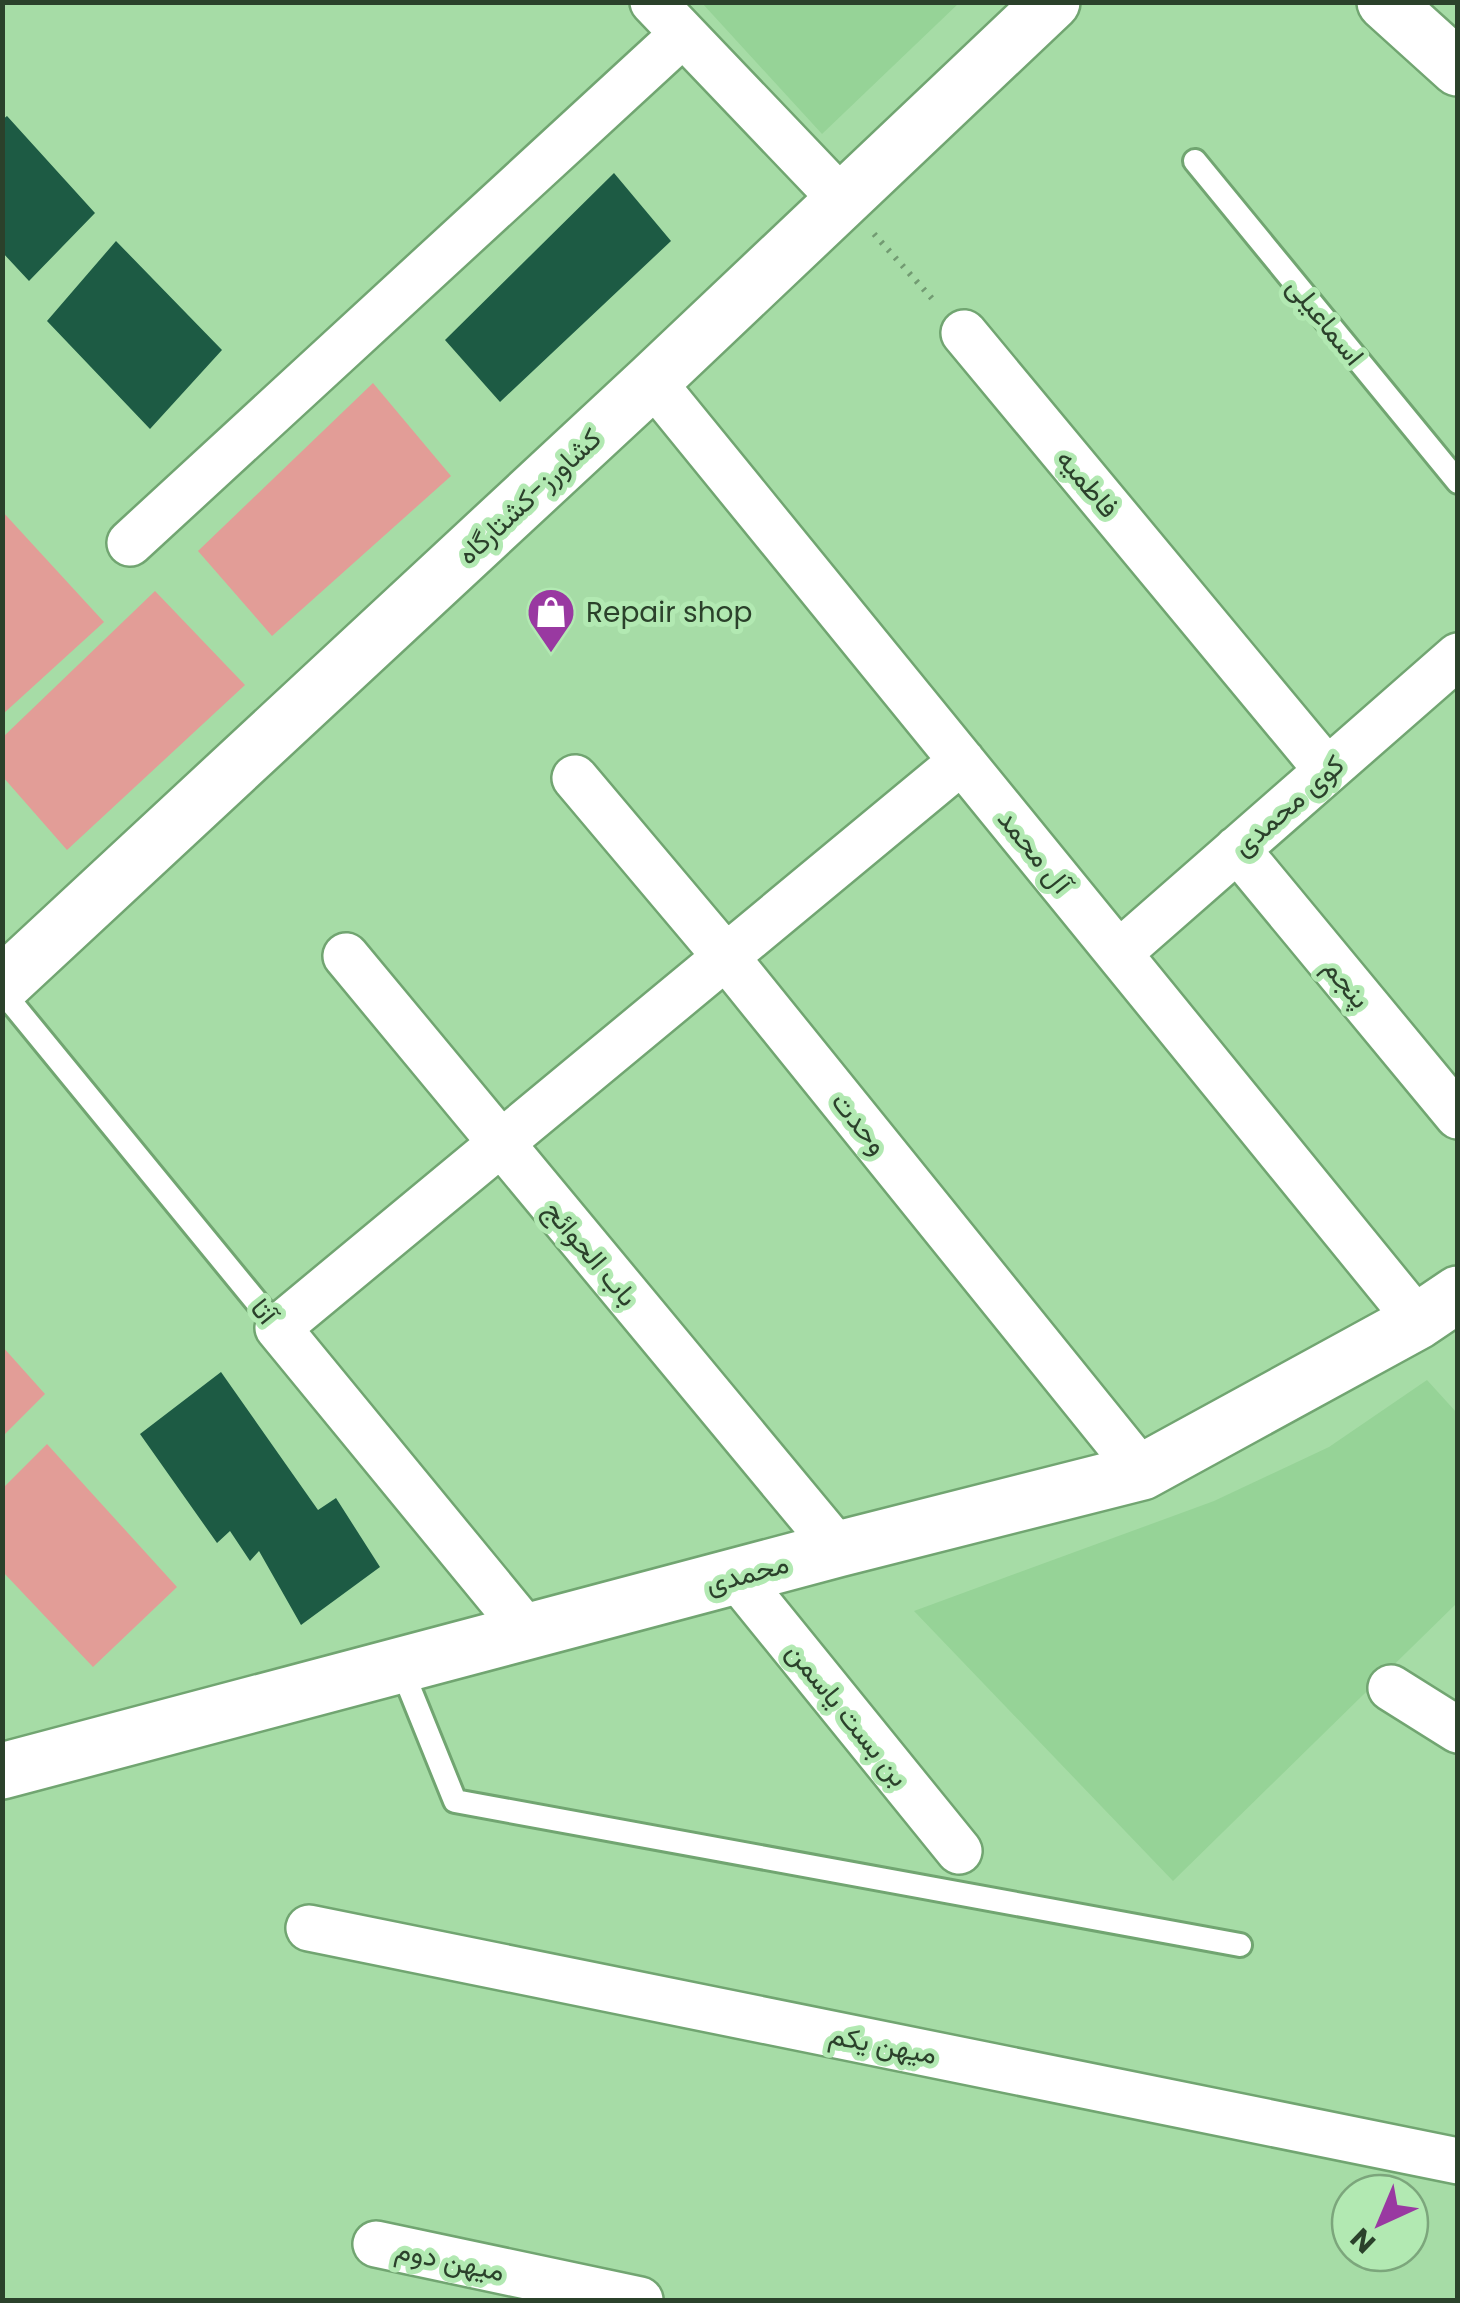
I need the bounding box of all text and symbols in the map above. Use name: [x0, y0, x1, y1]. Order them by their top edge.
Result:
street label: اسماعیلی: [1278, 269, 1373, 374]
street label: کشاورز-کشتارگاه: [449, 419, 610, 573]
street label: فاطمیه: [1047, 440, 1128, 526]
shop icon: Repair shop: [525, 586, 577, 654]
place label: Repair shop: [586, 593, 752, 632]
street label: کوی محمدی: [1224, 746, 1353, 865]
street label: آل محمد: [988, 801, 1082, 904]
street label: پنجم: [1314, 950, 1379, 1017]
street label: وحدت: [822, 1084, 897, 1163]
street label: باب الحوائج: [535, 1192, 647, 1315]
street label: آتا: [241, 1290, 288, 1335]
street label: محمدی: [701, 1544, 793, 1603]
street label: بن بست یاسمن: [777, 1634, 918, 1795]
street label: میهن یکم: [826, 2015, 940, 2074]
north arrow: [1330, 2173, 1430, 2273]
text: N: [1342, 2219, 1384, 2262]
street label: میهن دوم: [392, 2230, 508, 2291]

